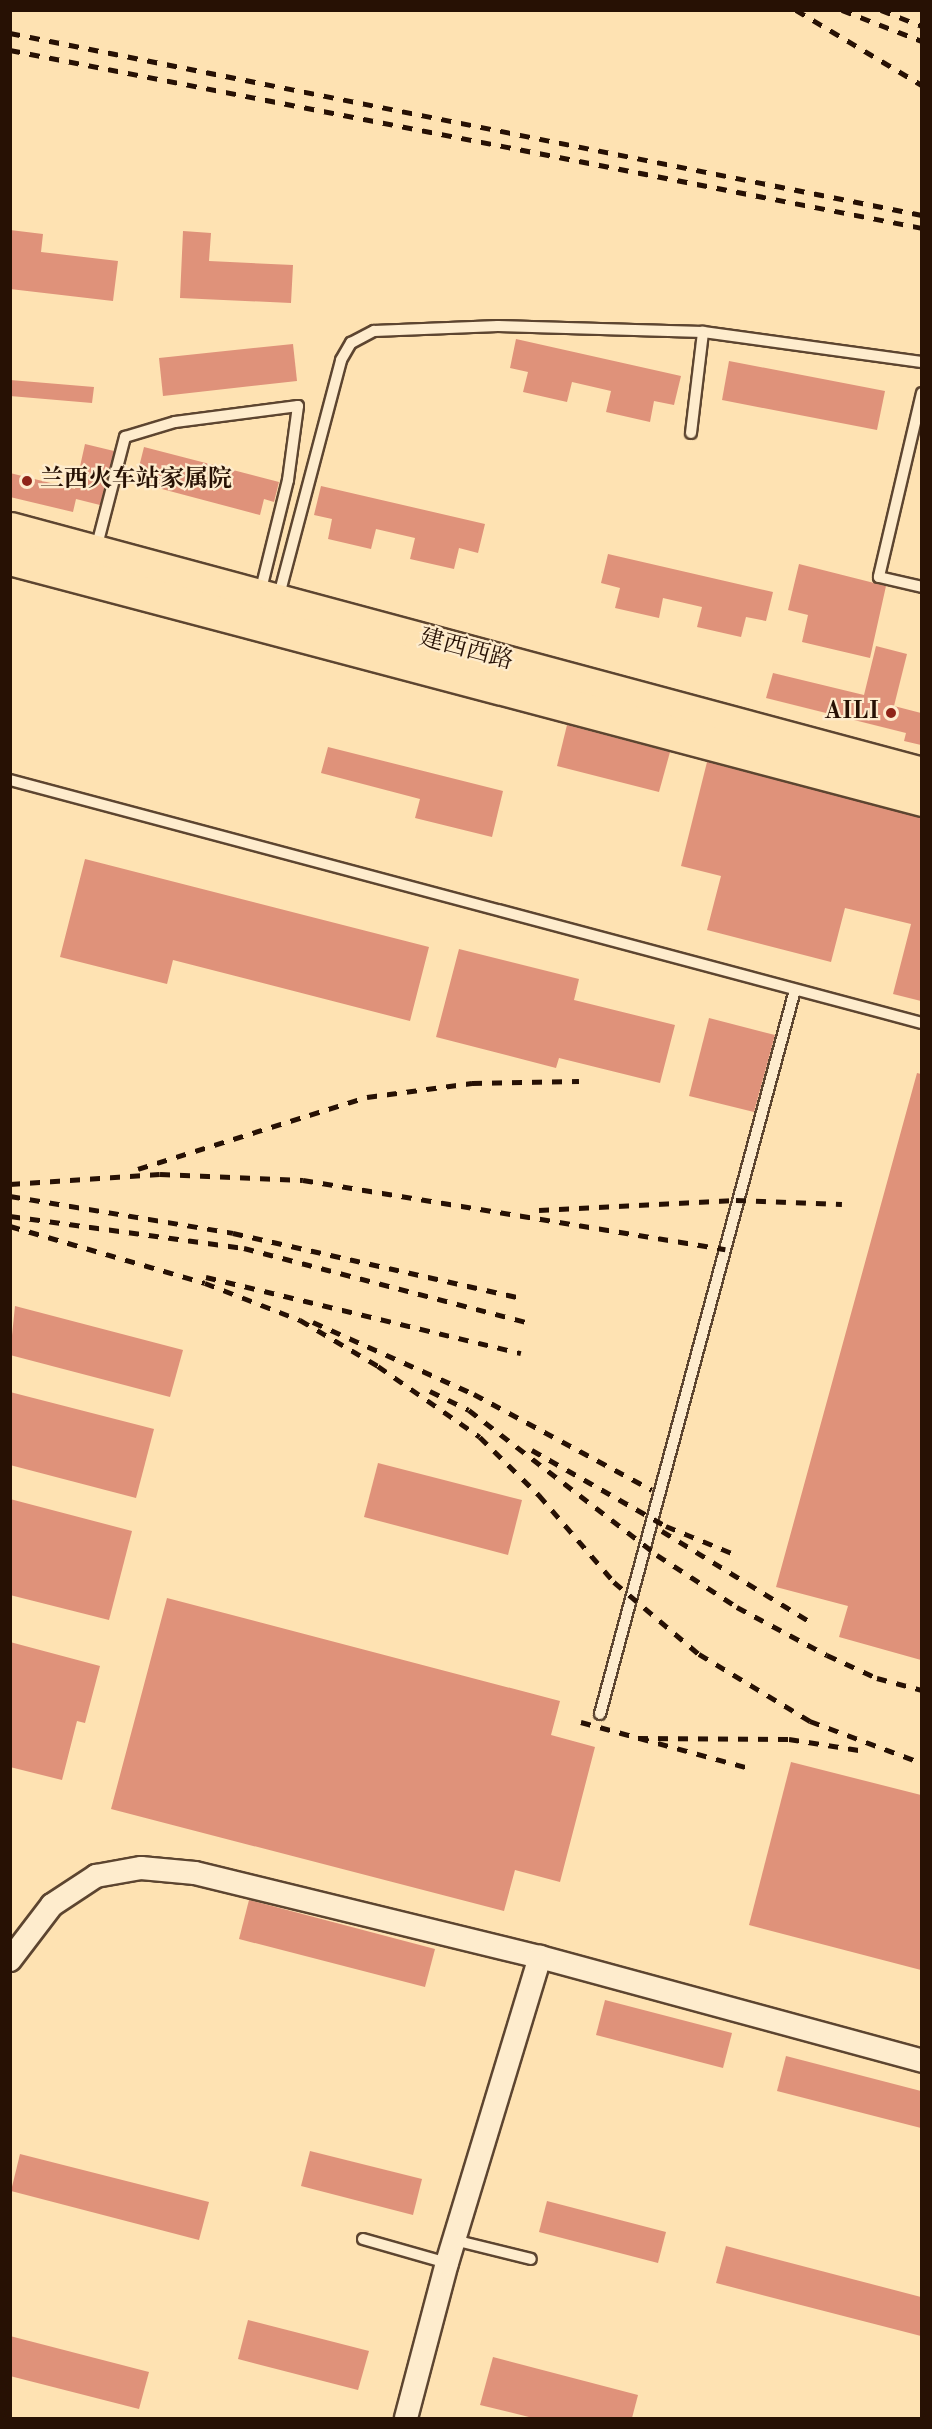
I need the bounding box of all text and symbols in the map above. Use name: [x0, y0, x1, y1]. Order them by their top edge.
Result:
place label: 兰西火车站家属院: [40, 467, 232, 495]
marker: 兰西火车站家属院: [18, 472, 36, 490]
street label: 建西西路: [416, 625, 516, 677]
place label: AILI: [824, 699, 879, 727]
marker: AILI: [884, 706, 898, 720]

